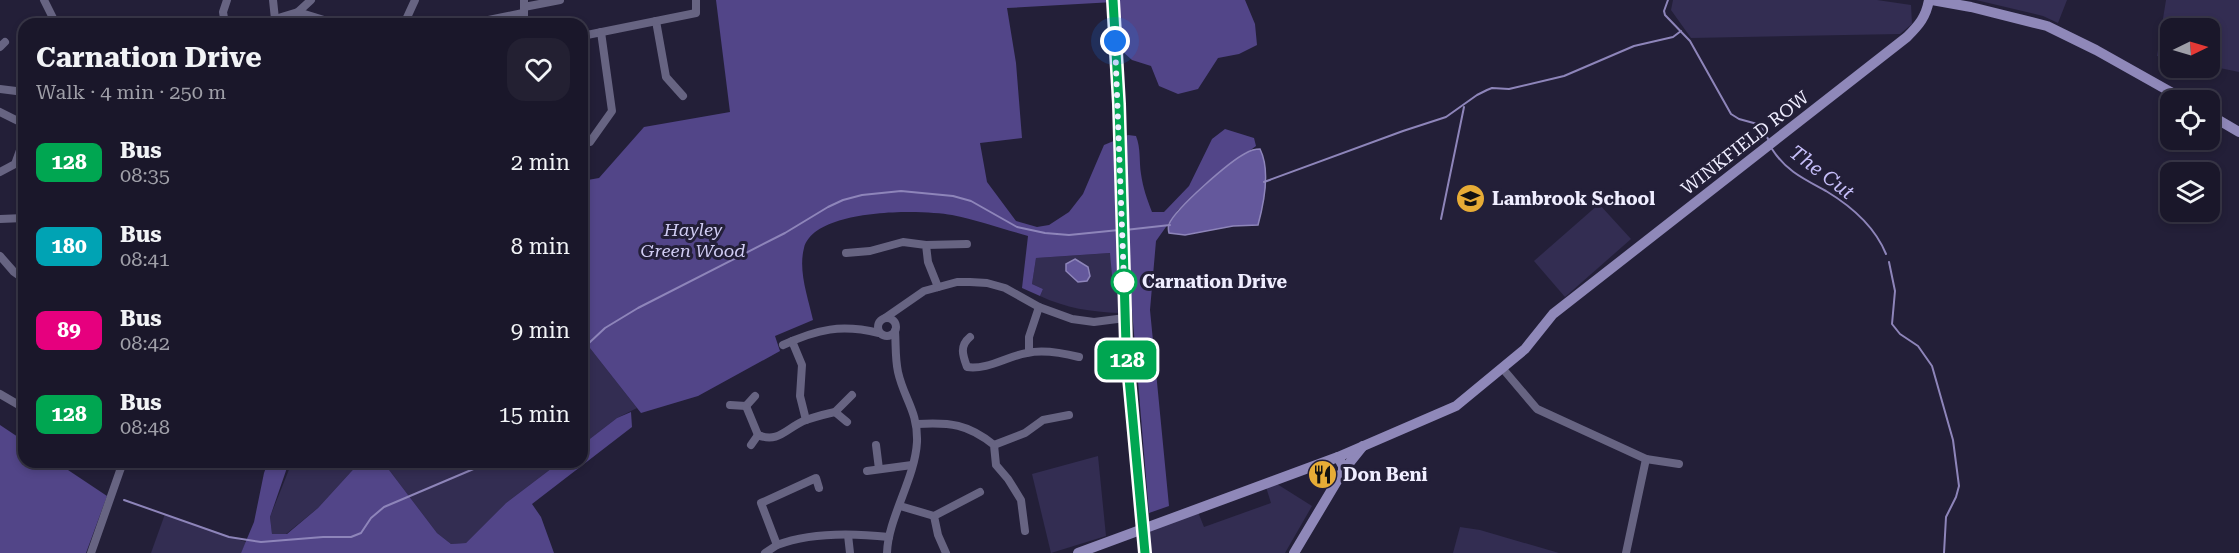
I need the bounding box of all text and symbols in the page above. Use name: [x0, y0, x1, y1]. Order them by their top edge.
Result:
north arrow: [2160, 18, 2220, 78]
map controls: [2160, 18, 2220, 222]
your location: [1100, 26, 1130, 56]
button: heart: [507, 38, 570, 101]
text: Carnation Drive: [36, 41, 262, 74]
text: Walk · 4 min · 250 m: [36, 80, 226, 104]
street label: WINKFIELD ROW: [1677, 86, 1813, 199]
button: locate: [2160, 90, 2220, 150]
text: Bus: [120, 138, 162, 163]
water label: The Cut: [1785, 140, 1860, 204]
text: 128: [51, 150, 87, 174]
text: 2 min: [511, 150, 570, 175]
button: layers: [2160, 162, 2220, 222]
text: 08:35: [120, 163, 170, 187]
school or university icon: Lambrook School: [1455, 183, 1487, 215]
place label: Lambrook School: [1492, 188, 1655, 209]
park label: Hayley Green Wood: [640, 219, 746, 261]
text: Bus: [120, 222, 162, 247]
text: 180: [51, 234, 87, 258]
text: 8 min: [511, 234, 570, 259]
text: 08:41: [120, 247, 170, 271]
marker: Carnation Drive: [1111, 269, 1137, 295]
place label: Carnation Drive: [1142, 271, 1287, 292]
text: Bus: [120, 306, 162, 331]
text: 89: [57, 318, 81, 342]
text: 9 min: [511, 318, 570, 343]
text: 08:42: [120, 331, 170, 355]
line badge: 128: [1092, 340, 1162, 380]
text: 128: [1109, 348, 1145, 372]
text: Bus: [120, 390, 162, 415]
text: 128: [51, 402, 87, 426]
text: 15 min: [499, 402, 570, 427]
text: 08:48: [120, 415, 170, 439]
restaurant icon: Don Beni: [1306, 459, 1338, 491]
place label: Don Beni: [1343, 464, 1428, 485]

